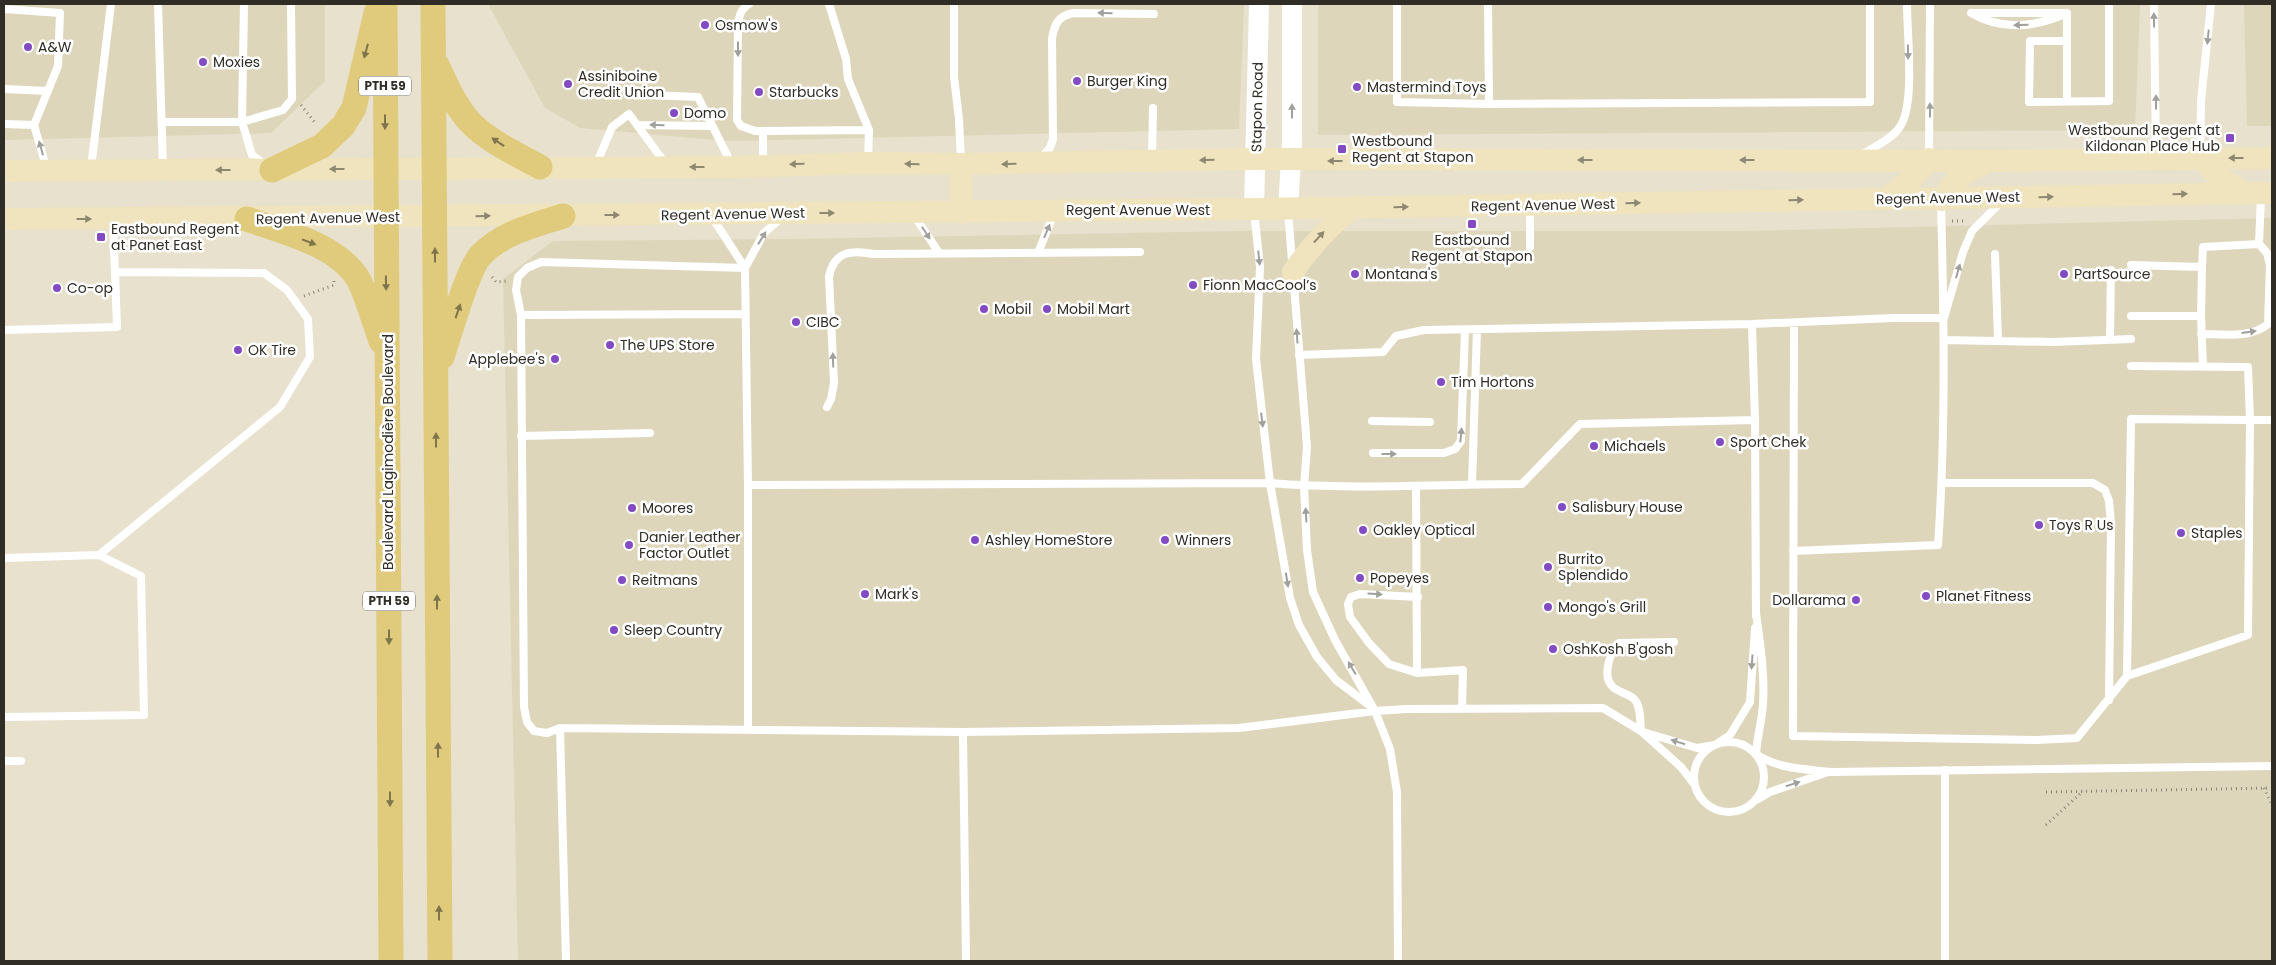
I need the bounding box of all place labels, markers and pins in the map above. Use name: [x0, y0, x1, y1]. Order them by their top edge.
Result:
place label: Osmow's: [715, 15, 778, 35]
marker: Osmow's: [699, 19, 711, 31]
place label: A&W: [38, 37, 72, 57]
marker: A&W: [22, 41, 34, 53]
place label: Moxies: [213, 52, 260, 72]
marker: Moxies: [197, 56, 209, 68]
place label: Assiniboine Credit Union: [578, 66, 664, 102]
place label: Burger King: [1087, 71, 1167, 91]
marker: Burger King: [1071, 75, 1083, 87]
place label: Mastermind Toys: [1367, 77, 1487, 97]
marker: Assiniboine Credit Union: [562, 78, 574, 90]
marker: Mastermind Toys: [1351, 81, 1363, 93]
place label: Starbucks: [769, 82, 838, 102]
marker: Starbucks: [753, 86, 765, 98]
place label: Domo: [684, 103, 726, 123]
marker: Domo: [668, 107, 680, 119]
place label: Westbound Regent at Kildonan Place Hub: [2068, 120, 2220, 156]
place label: Westbound Regent at Stapon: [1352, 131, 1474, 167]
marker: Westbound Regent at Kildonan Place Hub: [2224, 132, 2236, 144]
marker: Westbound Regent at Stapon: [1336, 143, 1348, 155]
marker: Eastbound Regent at Stapon: [1466, 218, 1478, 230]
place label: Eastbound Regent at Panet East: [111, 219, 239, 255]
place label: Eastbound Regent at Stapon: [1411, 230, 1533, 266]
marker: Eastbound Regent at Panet East: [95, 231, 107, 243]
place label: Montana's: [1365, 264, 1438, 284]
place label: PartSource: [2074, 264, 2151, 284]
marker: Montana's: [1349, 268, 1361, 280]
marker: PartSource: [2058, 268, 2070, 280]
place label: Fionn MacCool’s: [1203, 275, 1317, 295]
place label: Co-op: [67, 278, 113, 298]
marker: Fionn MacCool’s: [1187, 279, 1199, 291]
marker: Co-op: [51, 282, 63, 294]
place label: Mobil: [994, 299, 1031, 319]
place label: Mobil Mart: [1057, 299, 1130, 319]
marker: Mobil: [978, 303, 990, 315]
marker: Mobil Mart: [1041, 303, 1053, 315]
place label: CIBC: [806, 312, 840, 332]
marker: CIBC: [790, 316, 802, 328]
place label: The UPS Store: [620, 335, 715, 355]
marker: The UPS Store: [604, 339, 616, 351]
place label: OK Tire: [248, 340, 296, 360]
marker: OK Tire: [232, 344, 244, 356]
place label: Applebee's: [468, 349, 545, 369]
marker: Applebee's: [549, 353, 561, 365]
place label: Tim Hortons: [1451, 372, 1534, 392]
marker: Tim Hortons: [1435, 376, 1447, 388]
place label: Sport Chek: [1730, 432, 1807, 452]
place label: Michaels: [1604, 436, 1666, 456]
marker: Sport Chek: [1714, 436, 1726, 448]
marker: Michaels: [1588, 440, 1600, 452]
place label: Salisbury House: [1572, 497, 1683, 517]
place label: Moores: [642, 498, 693, 518]
marker: Salisbury House: [1556, 501, 1568, 513]
marker: Moores: [626, 502, 638, 514]
place label: Toys R Us: [2049, 515, 2113, 535]
marker: Toys R Us: [2033, 519, 2045, 531]
place label: Oakley Optical: [1373, 520, 1475, 540]
place label: Staples: [2191, 523, 2243, 543]
marker: Oakley Optical: [1357, 524, 1369, 536]
place label: Danier Leather Factor Outlet: [639, 527, 741, 563]
marker: Staples: [2175, 527, 2187, 539]
place label: Ashley HomeStore: [985, 530, 1113, 550]
place label: Winners: [1175, 530, 1231, 550]
marker: Ashley HomeStore: [969, 534, 981, 546]
marker: Winners: [1159, 534, 1171, 546]
marker: Danier Leather Factor Outlet: [623, 539, 635, 551]
place label: Burrito Splendido: [1558, 549, 1628, 585]
marker: Burrito Splendido: [1542, 561, 1554, 573]
place label: Popeyes: [1370, 568, 1429, 588]
place label: Reitmans: [632, 570, 698, 590]
marker: Popeyes: [1354, 572, 1366, 584]
marker: Reitmans: [616, 574, 628, 586]
place label: Mark's: [875, 584, 918, 604]
place label: Planet Fitness: [1936, 586, 2031, 606]
marker: Mark's: [859, 588, 871, 600]
place label: Dollarama: [1772, 590, 1846, 610]
marker: Planet Fitness: [1920, 590, 1932, 602]
marker: Dollarama: [1850, 594, 1862, 606]
place label: Mongo's Grill: [1558, 597, 1646, 617]
marker: Mongo's Grill: [1542, 601, 1554, 613]
place label: Sleep Country: [624, 620, 722, 640]
marker: Sleep Country: [608, 624, 620, 636]
place label: OshKosh B'gosh: [1563, 639, 1673, 659]
marker: OshKosh B'gosh: [1547, 643, 1559, 655]

